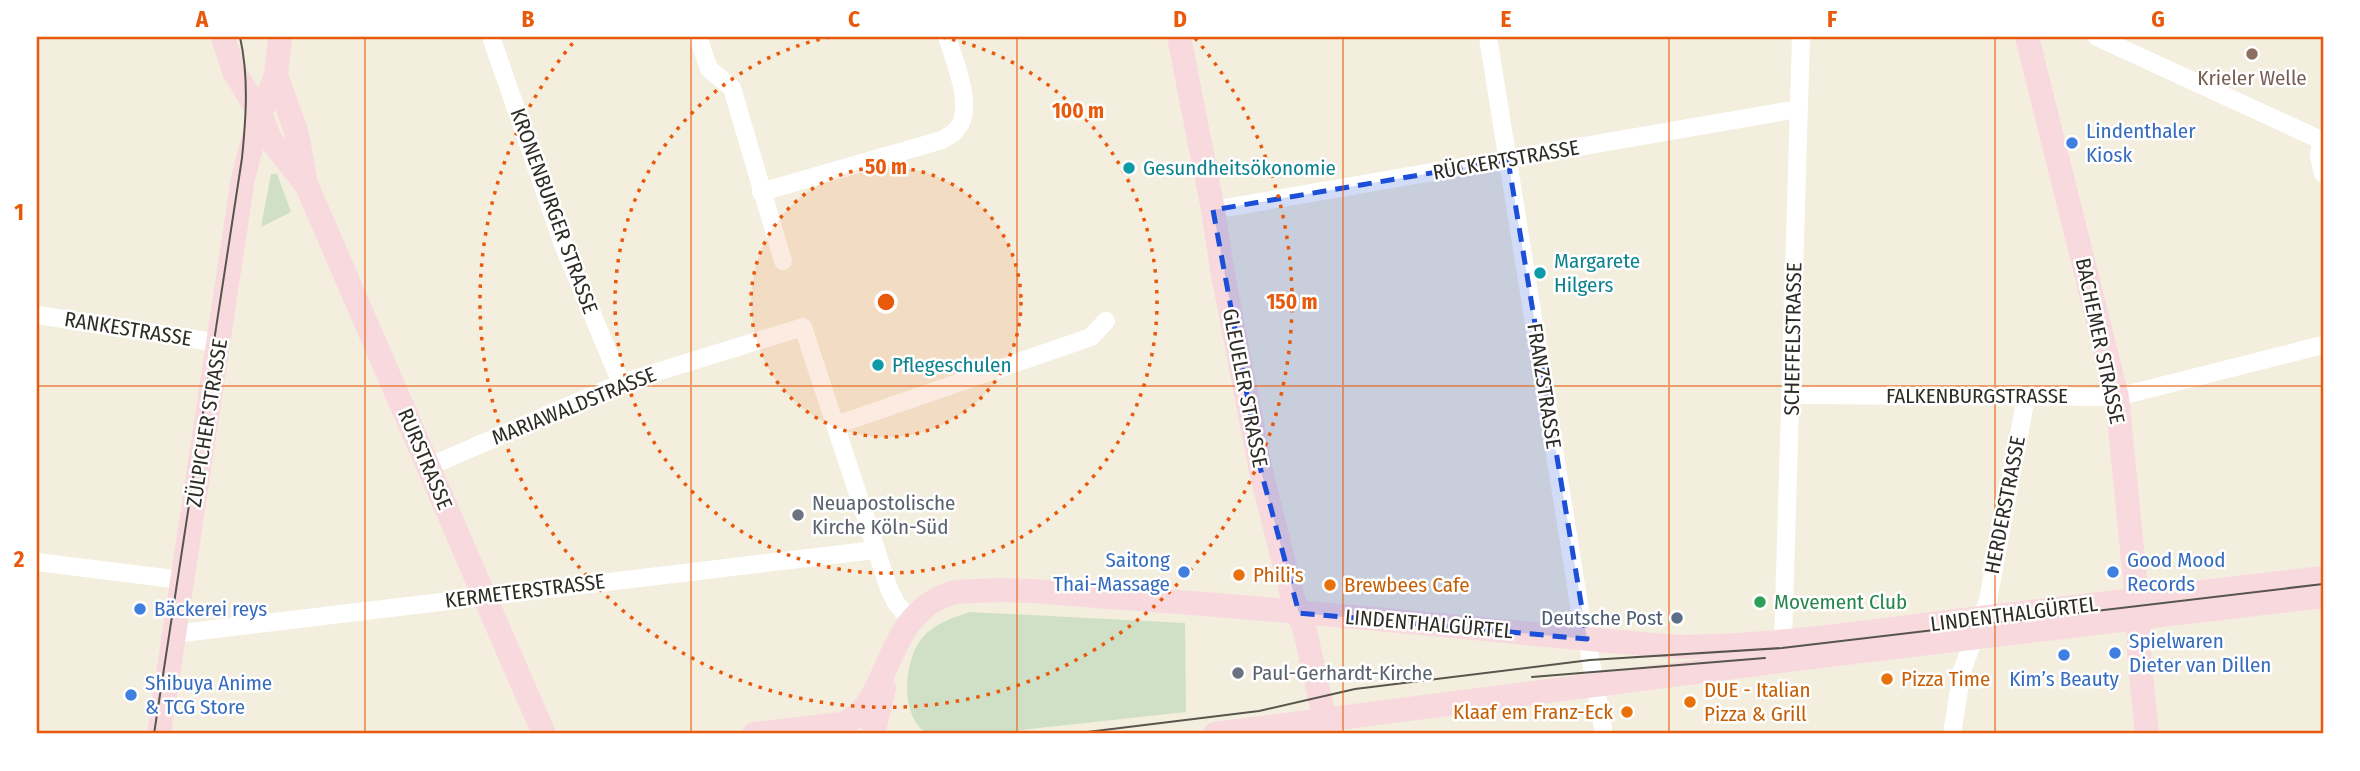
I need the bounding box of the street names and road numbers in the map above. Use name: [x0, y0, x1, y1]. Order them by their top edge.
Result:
street label: KRONENBURGER STRASSE: [505, 105, 603, 317]
street label: RÜCKERTSTRASSE: [1431, 134, 1581, 186]
street label: BACHEMER STRASSE: [2070, 256, 2130, 427]
street label: SCHEFFELSTRASSE: [1779, 262, 1807, 416]
street label: RANKESTRASSE: [62, 306, 194, 352]
street label: GLEUELER STRASSE: [1217, 306, 1273, 470]
street label: FRANZSTRASSE: [1521, 321, 1567, 451]
street label: ZÜLPICHER STRASSE: [181, 337, 233, 509]
street label: MARIAWALDSTRASSE: [488, 361, 660, 451]
street label: FALKENBURGSTRASSE: [1886, 383, 2068, 409]
street label: RURSTRASSE: [392, 404, 458, 514]
street label: HERDERSTRASSE: [1979, 434, 2031, 576]
street label: KERMETERSTRASSE: [444, 568, 606, 614]
street label: LINDENTHALGÜRTEL: [1929, 591, 2100, 637]
street label: LINDENTHALGÜRTEL: [1344, 604, 1515, 644]

